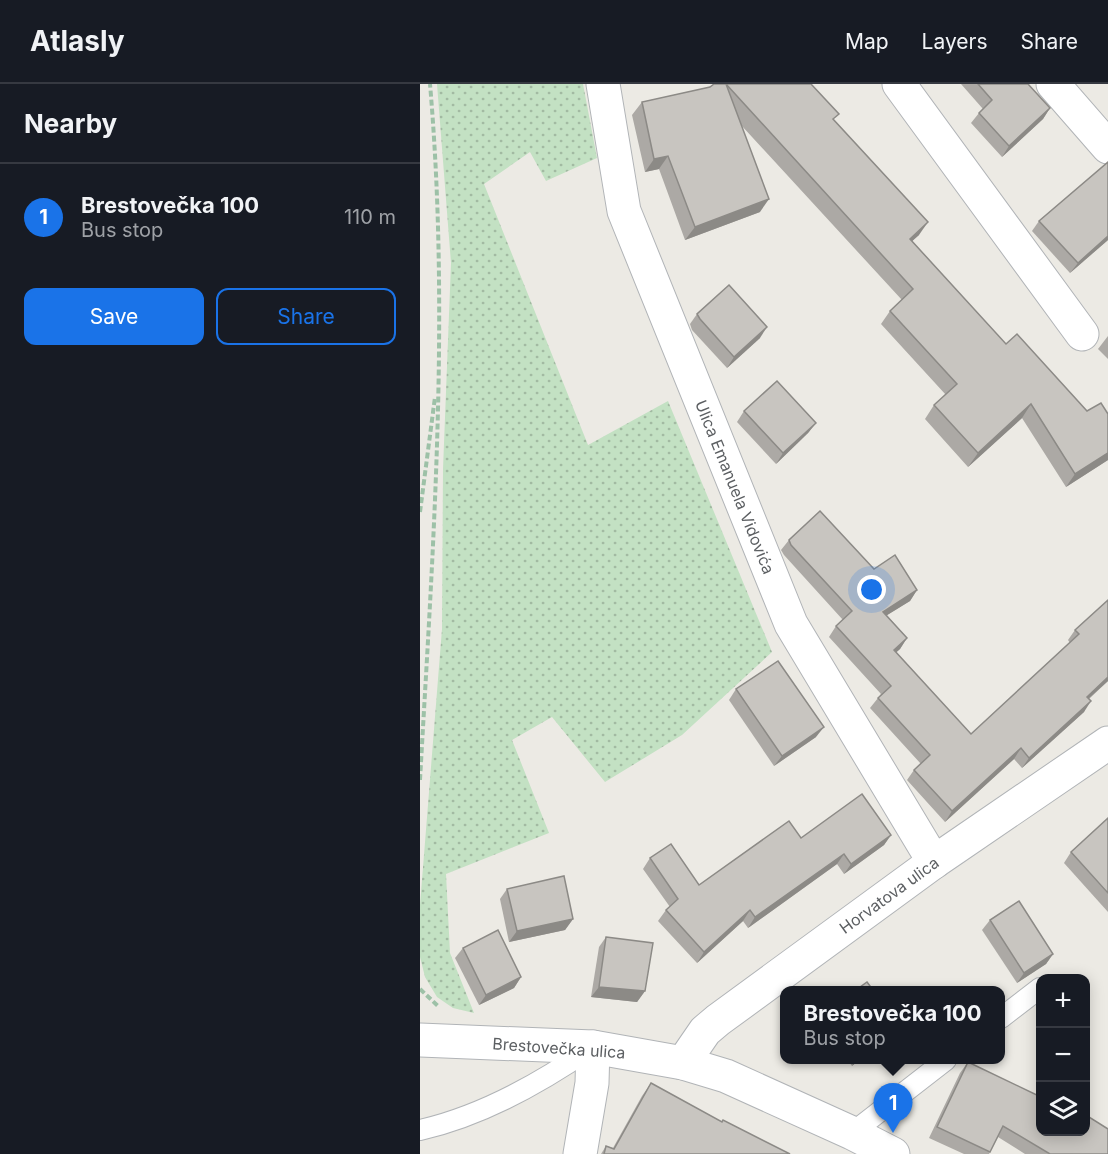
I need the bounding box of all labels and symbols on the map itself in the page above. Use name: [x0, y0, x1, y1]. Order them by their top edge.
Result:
street label: Ulica Emanuela Vidovića: [691, 397, 779, 577]
your location: [857, 575, 886, 604]
street label: Horvatova ulica: [835, 852, 943, 938]
street label: Brestovečka ulica: [492, 1033, 626, 1063]
pin: 1: [874, 1084, 912, 1133]

